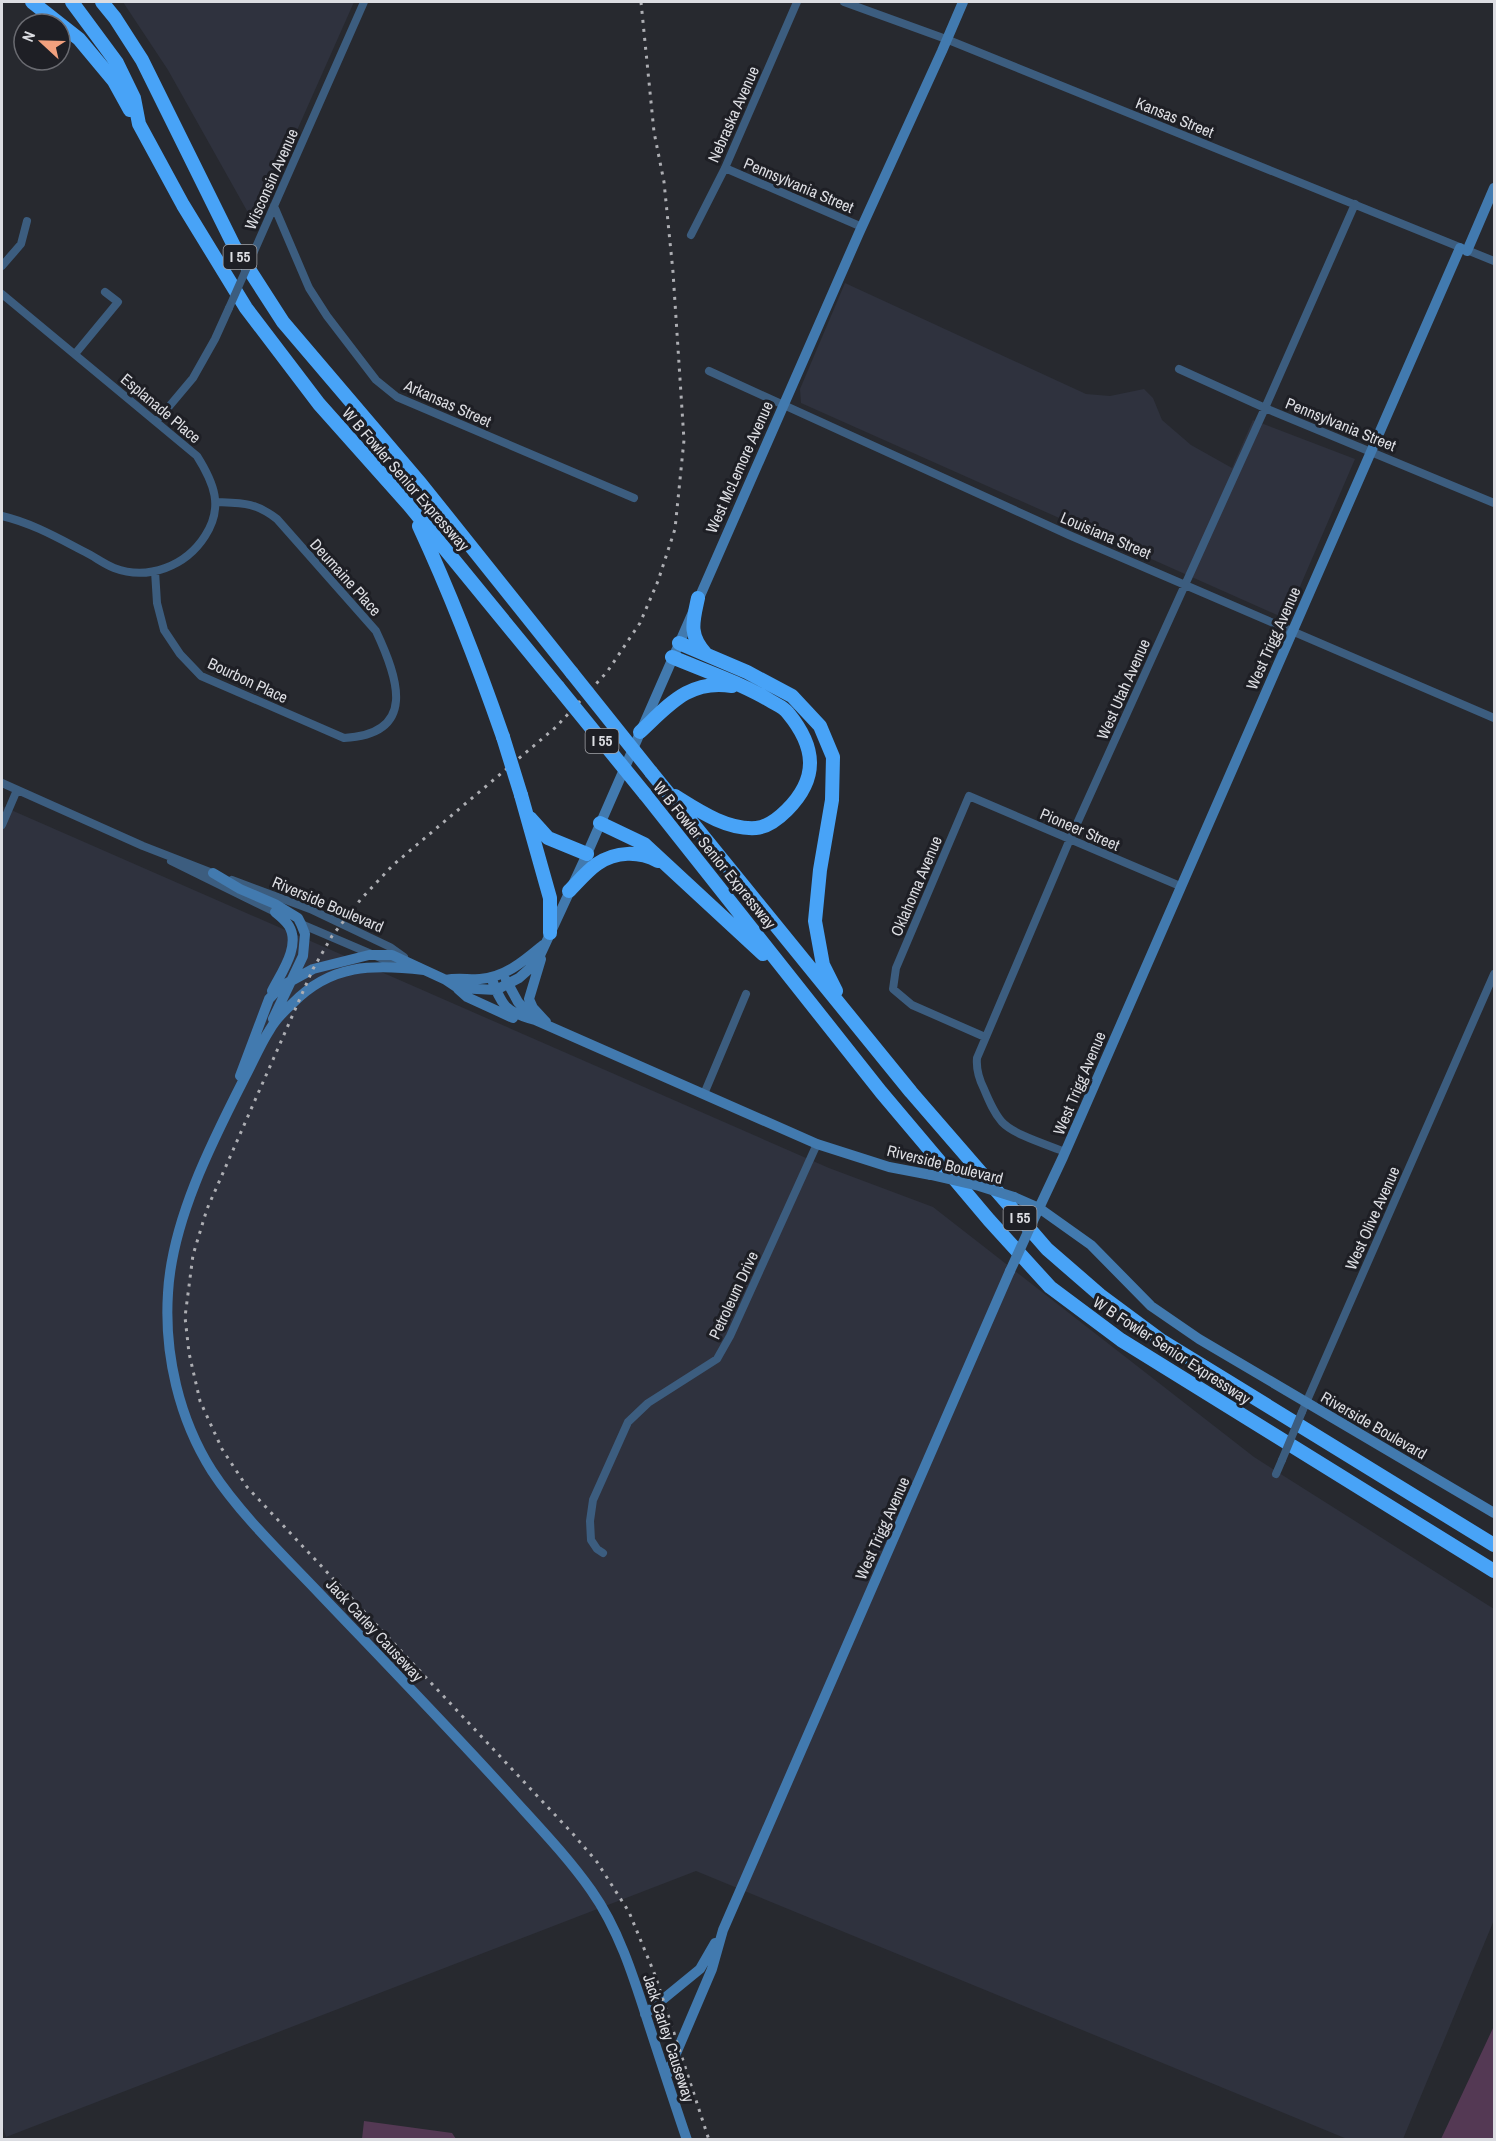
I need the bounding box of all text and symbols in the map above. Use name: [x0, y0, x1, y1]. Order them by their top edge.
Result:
north arrow: [12, 12, 72, 72]
text: N: [16, 28, 40, 45]
street label: Nebraska Avenue: [702, 62, 764, 166]
street label: Kansas Street: [1133, 91, 1218, 143]
street label: Wisconsin Avenue: [239, 125, 303, 233]
street label: Pennsylvania Street: [741, 152, 858, 218]
road number: I 55: [224, 245, 256, 269]
street label: Esplanade Place: [116, 368, 206, 448]
street label: Arkansas Street: [400, 374, 495, 432]
street label: Pennsylvania Street: [1282, 392, 1400, 456]
street label: West McLemore Avenue: [700, 397, 778, 537]
street label: W B Fowler Senior Expressway: [337, 402, 475, 556]
street label: Louisiana Street: [1057, 506, 1155, 564]
street label: Deumaine Place: [305, 534, 387, 620]
street label: West Trigg Avenue: [1240, 583, 1306, 693]
street label: West Utah Avenue: [1091, 635, 1155, 743]
street label: Bourbon Place: [204, 652, 292, 708]
road number: I 55: [586, 729, 618, 753]
street label: W B Fowler Senior Expressway: [649, 777, 782, 934]
street label: Pioneer Street: [1037, 802, 1124, 856]
street label: Oklahoma Avenue: [885, 832, 947, 940]
street label: Riverside Boulevard: [269, 871, 387, 937]
street label: West Trigg Avenue: [1047, 1028, 1111, 1138]
street label: Riverside Boulevard: [885, 1139, 1005, 1189]
street label: West Olive Avenue: [1339, 1163, 1405, 1273]
road number: I 55: [1004, 1206, 1036, 1230]
street label: Petroleum Drive: [703, 1247, 763, 1343]
street label: W B Fowler Senior Expressway: [1089, 1291, 1255, 1410]
street label: Riverside Boulevard: [1317, 1386, 1431, 1464]
street label: West Trigg Avenue: [849, 1473, 915, 1583]
street label: Jack Carley Causeway: [321, 1574, 429, 1687]
street label: Jack Carley Causeway: [638, 1971, 700, 2105]

